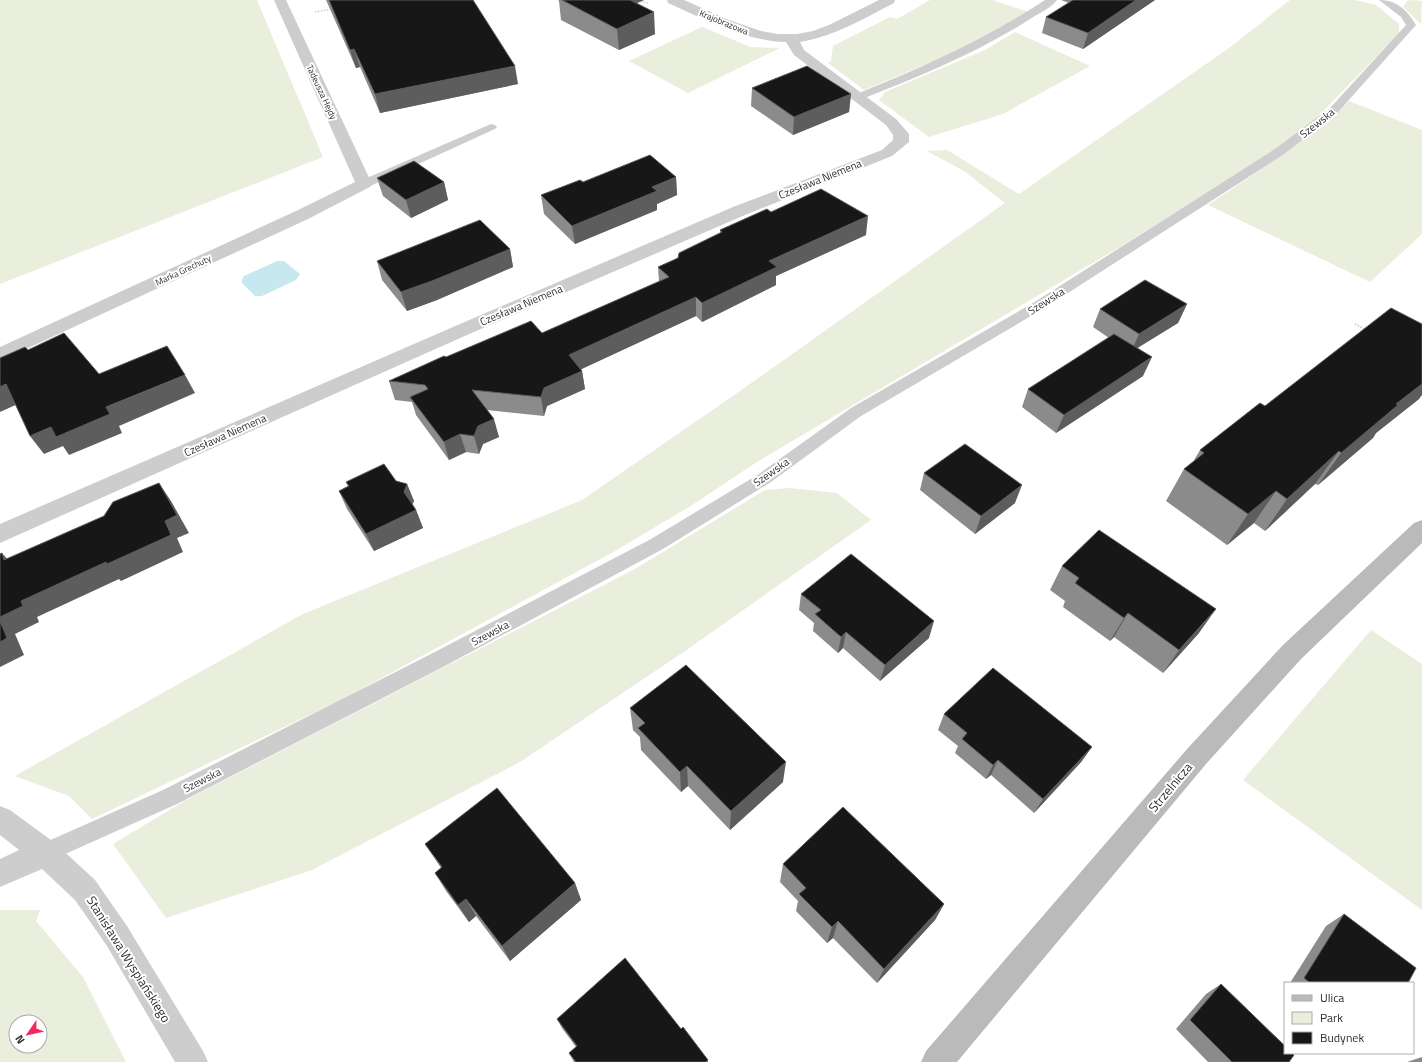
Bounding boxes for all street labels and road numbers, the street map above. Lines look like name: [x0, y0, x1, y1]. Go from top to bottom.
street label: Krajobrazowa: [698, 6, 751, 38]
street label: Tadeusza Hejdy: [304, 63, 341, 122]
street label: Szewska: [1296, 104, 1338, 142]
street label: Czesława Niemena: [776, 155, 864, 203]
street label: Marka Grechuty: [153, 251, 214, 289]
street label: Czesława Niemena: [477, 280, 565, 330]
street label: Szewska: [1025, 283, 1068, 319]
street label: Czesława Niemena: [181, 410, 269, 460]
street label: Szewska: [750, 454, 793, 490]
street label: Szewska: [468, 616, 512, 650]
street label: Strzelnicza: [1143, 757, 1197, 816]
street label: Szewska: [180, 763, 224, 796]
street label: Stanisława Wyspiańskiego: [82, 892, 176, 1026]

